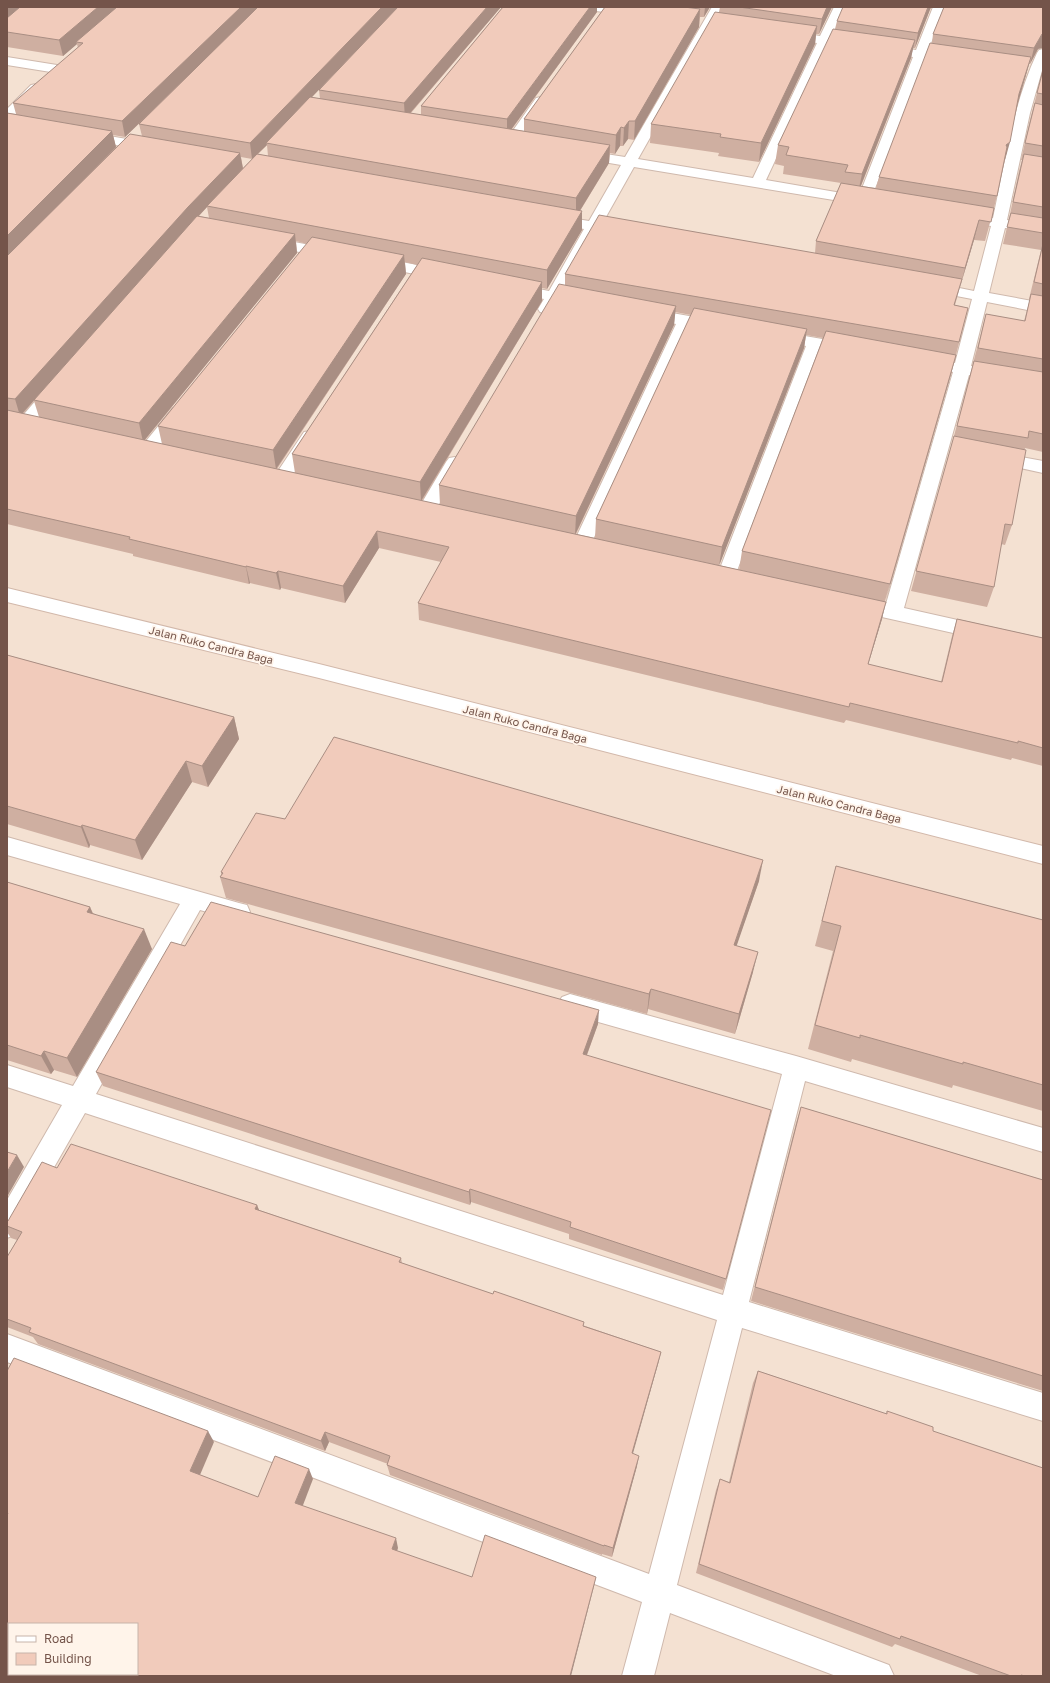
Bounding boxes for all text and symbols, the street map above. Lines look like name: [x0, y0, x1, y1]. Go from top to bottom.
street label: Jalan Ruko Candra Baga: [148, 623, 275, 666]
street label: Jalan Ruko Candra Baga: [462, 702, 589, 745]
street label: Jalan Ruko Candra Baga: [776, 782, 903, 825]
legend: [8, 1623, 138, 1675]
text: Road: [44, 1631, 73, 1646]
text: Building: [44, 1651, 92, 1666]

